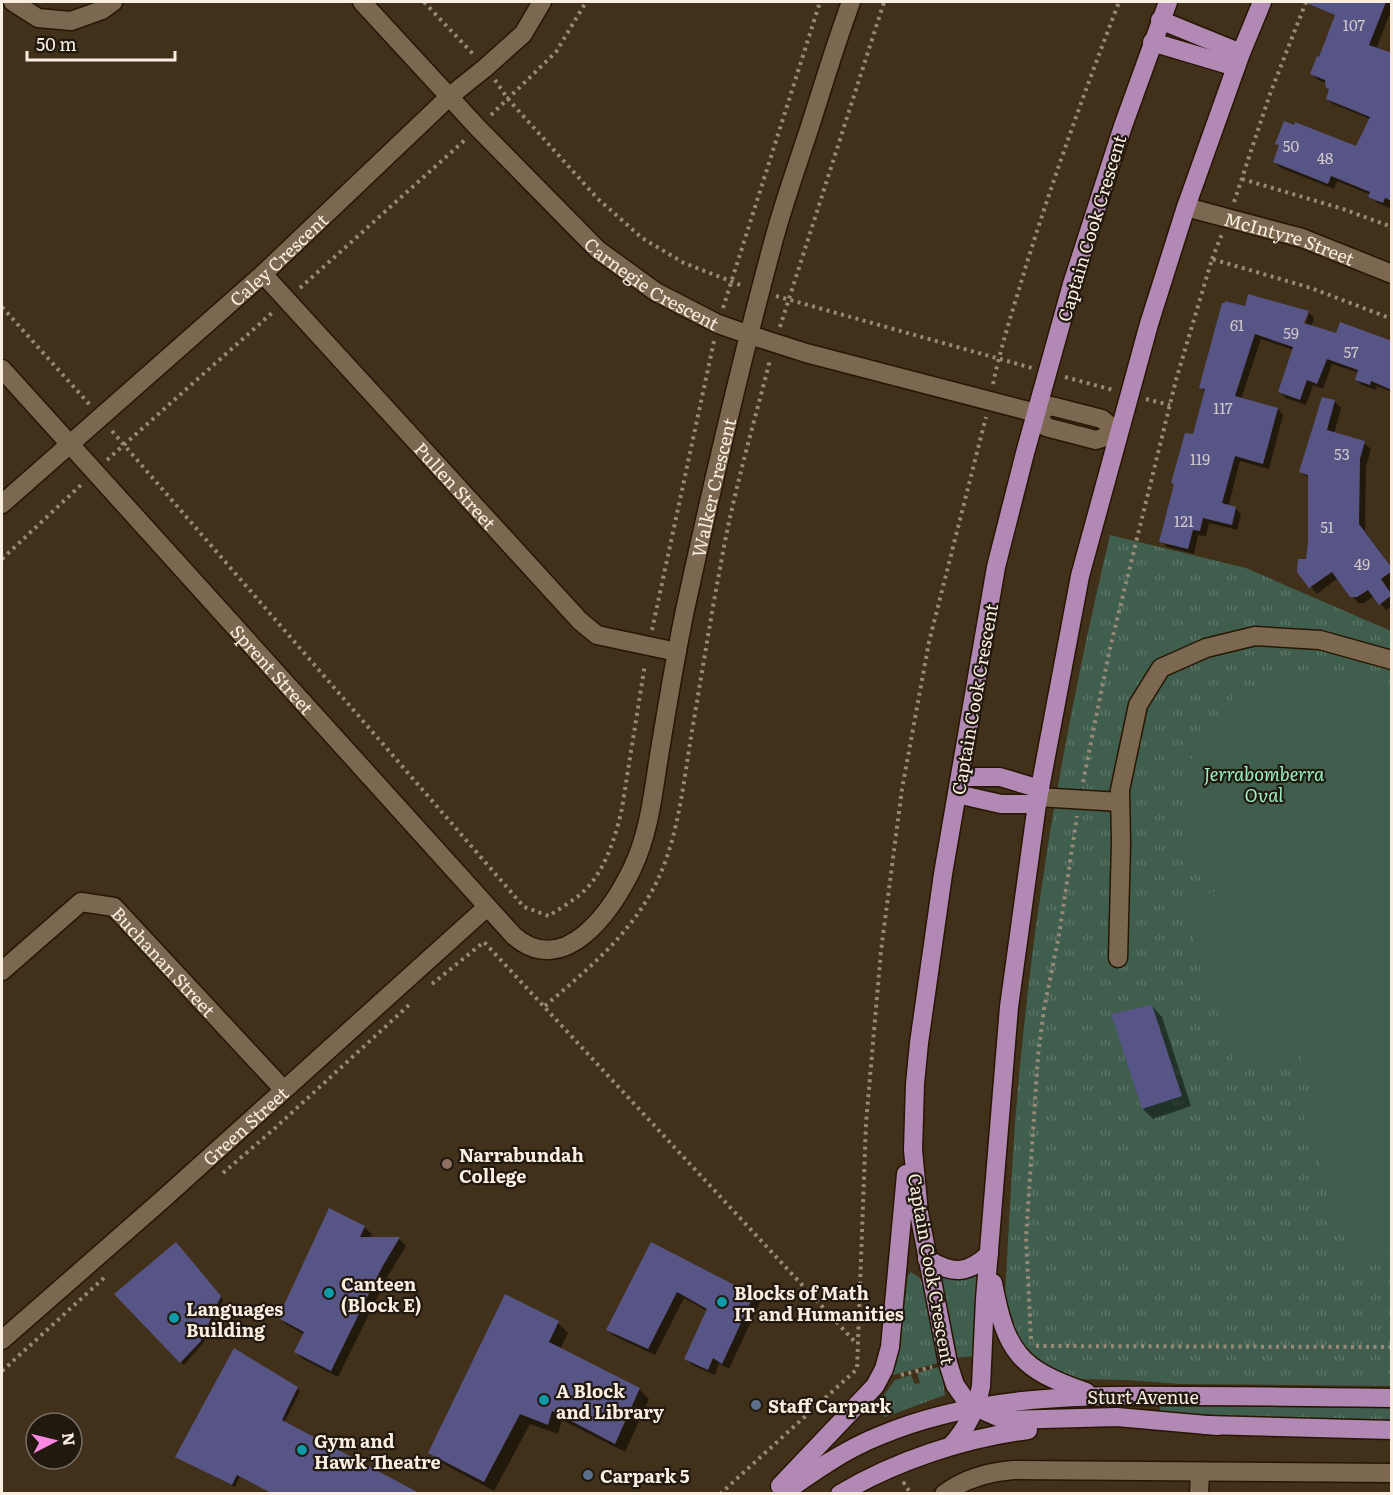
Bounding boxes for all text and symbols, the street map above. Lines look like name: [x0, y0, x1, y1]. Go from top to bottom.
house number: 107: [1343, 13, 1366, 36]
scale bar: [27, 24, 176, 62]
text: 50 m: [36, 30, 77, 57]
street label: Captain Cook Crescent: [1050, 131, 1132, 325]
house number: 50: [1283, 134, 1299, 157]
house number: 48: [1317, 146, 1333, 169]
street label: McIntyre Street: [1221, 204, 1360, 272]
street label: Caley Crescent: [223, 206, 334, 312]
street label: Carnegie Crescent: [578, 230, 725, 336]
house number: 61: [1230, 313, 1244, 336]
house number: 59: [1283, 321, 1299, 344]
house number: 57: [1343, 340, 1359, 363]
house number: 117: [1213, 396, 1233, 419]
street label: Walker Crescent: [684, 414, 742, 560]
street label: Pullen Street: [409, 435, 504, 536]
house number: 53: [1334, 442, 1350, 465]
house number: 119: [1190, 447, 1210, 470]
house number: 121: [1174, 509, 1194, 532]
house number: 51: [1320, 515, 1334, 538]
house number: 49: [1354, 552, 1370, 575]
street label: Captain Cook Crescent: [944, 600, 1004, 797]
street label: Sprent Street: [225, 618, 321, 720]
park label: Jerrabomberra Oval: [1204, 760, 1325, 808]
street label: Buchanan Street: [106, 900, 223, 1023]
street label: Green Street: [196, 1079, 294, 1171]
place label: Narrabundah College: [459, 1141, 584, 1189]
marker: Narrabundah College: [440, 1157, 454, 1171]
street label: Captain Cook Crescent: [902, 1171, 962, 1368]
place label: Canteen (Block E): [341, 1270, 421, 1318]
place label: Blocks of Math IT and Humanities: [734, 1279, 904, 1327]
marker: Canteen (Block E): [322, 1286, 336, 1300]
place label: Languages Building: [186, 1295, 283, 1343]
marker: Blocks of Math IT and Humanities: [715, 1295, 729, 1309]
marker: Languages Building: [167, 1311, 181, 1325]
place label: A Block and Library: [556, 1377, 664, 1425]
street label: Sturt Avenue: [1087, 1383, 1199, 1410]
place label: Staff Carpark: [768, 1392, 892, 1419]
marker: A Block and Library: [537, 1393, 551, 1407]
marker: Staff Carpark: [749, 1398, 763, 1412]
north arrow: [24, 1411, 84, 1471]
place label: Gym and Hawk Theatre: [314, 1427, 441, 1475]
text: N: [57, 1431, 83, 1447]
marker: Gym and Hawk Theatre: [295, 1443, 309, 1457]
place label: Carpark 5: [600, 1462, 690, 1489]
marker: Carpark 5: [581, 1468, 595, 1482]

